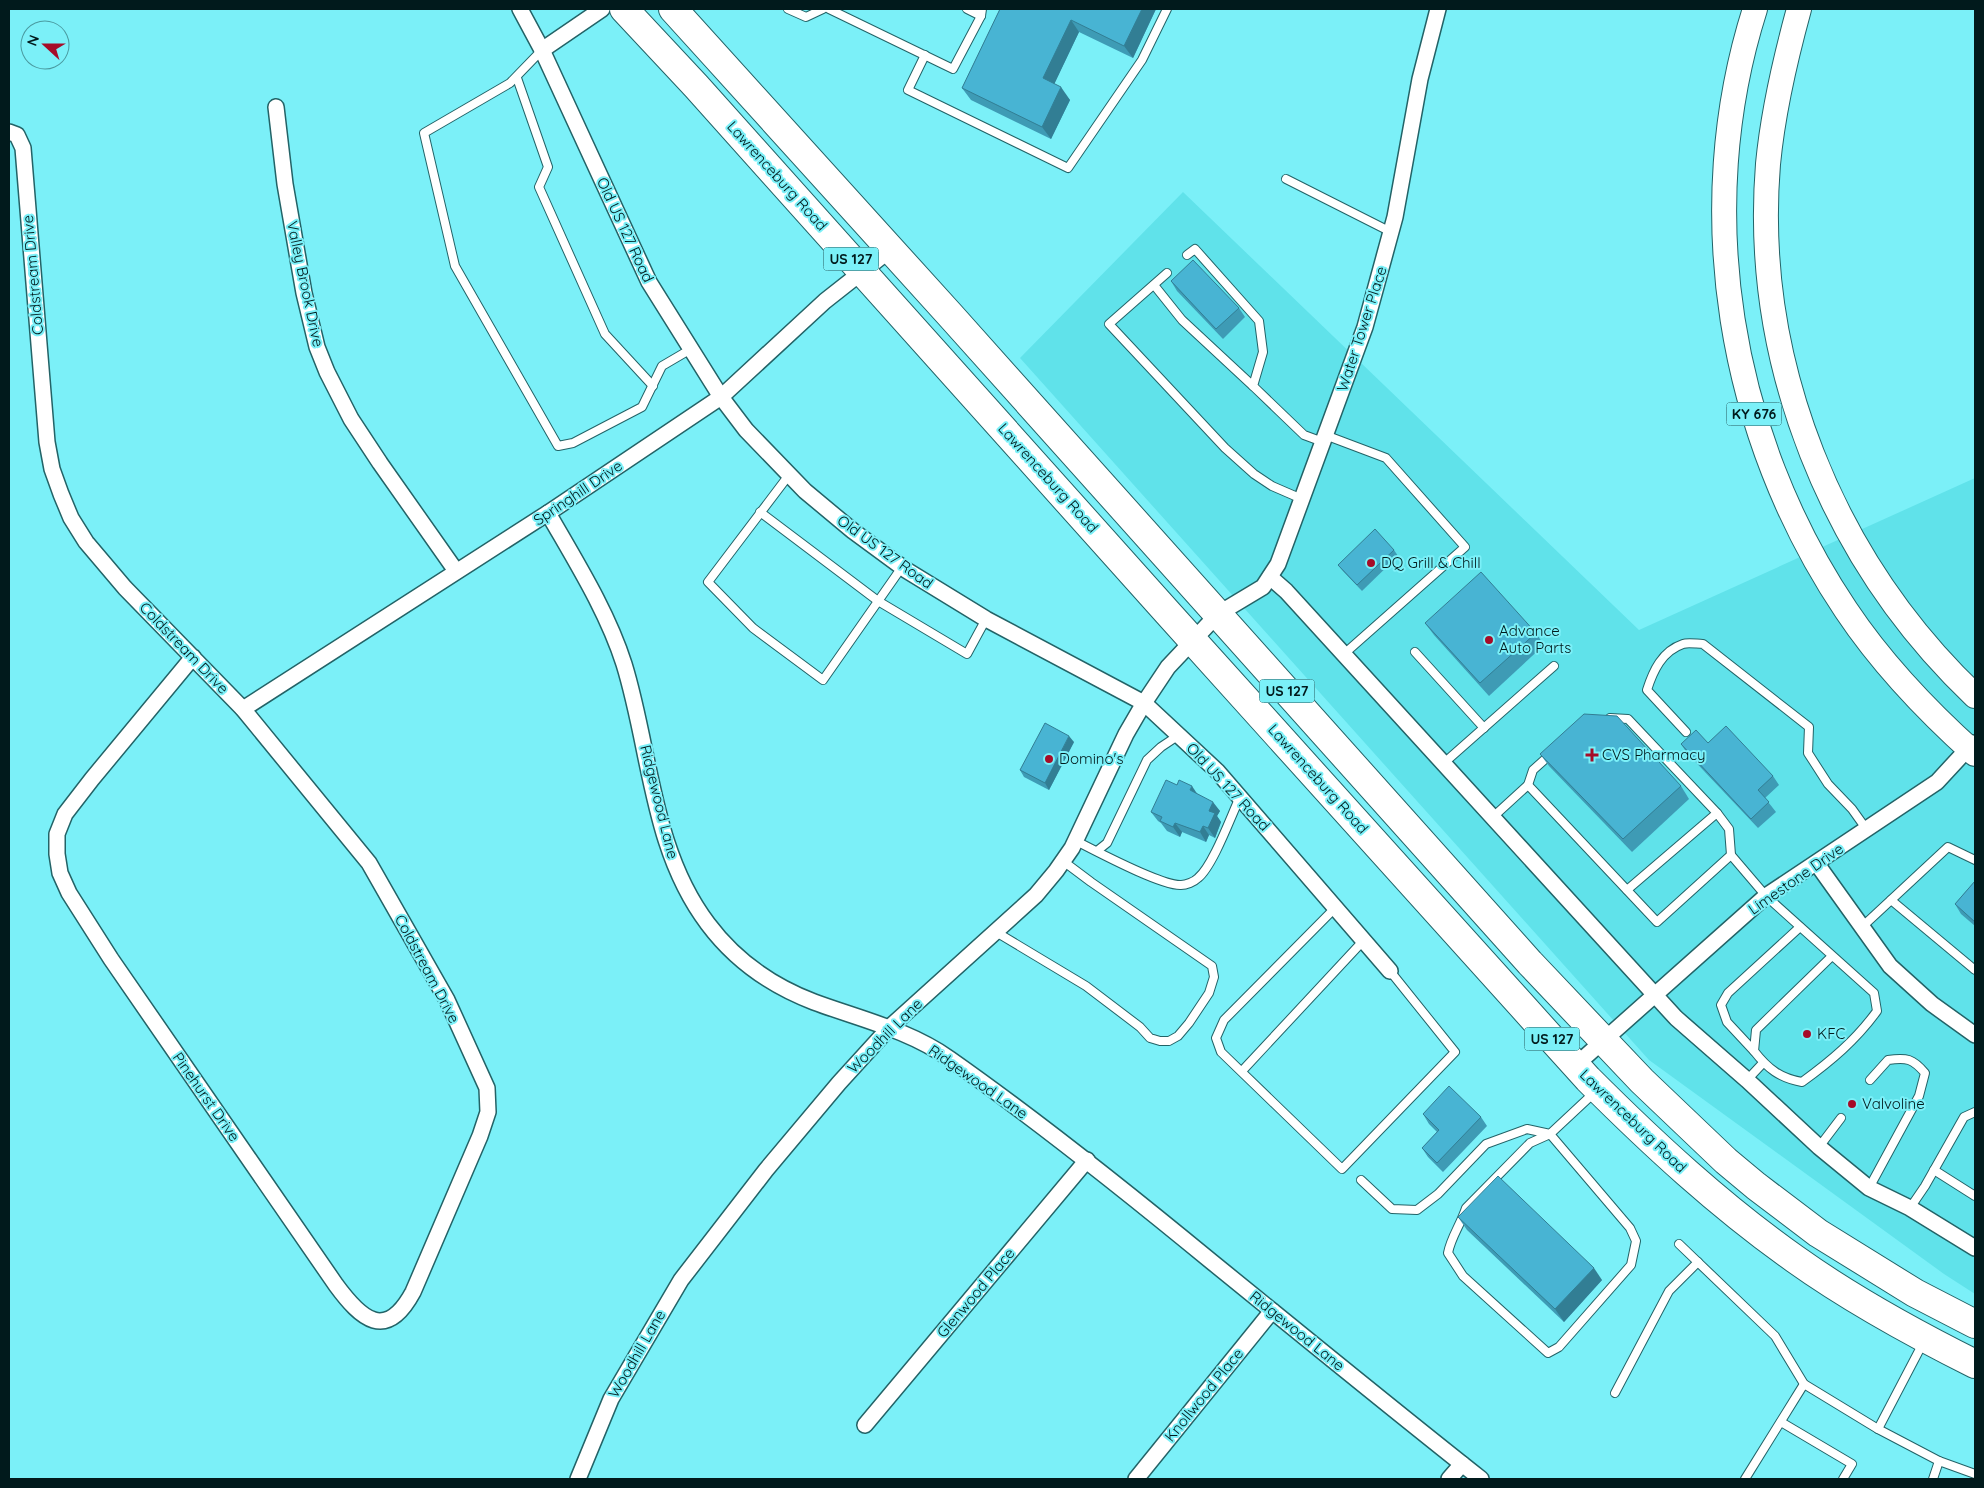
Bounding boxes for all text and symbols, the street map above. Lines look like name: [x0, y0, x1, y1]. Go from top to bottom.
north arrow: [20, 20, 70, 70]
text: N: [23, 32, 43, 48]
street label: Lawrenceburg Road: [723, 117, 832, 234]
street label: Old US 127 Road: [593, 174, 658, 285]
street label: Coldstream Drive: [18, 214, 47, 336]
street label: Valley Brook Drive: [283, 219, 328, 349]
road number: US 127: [824, 248, 878, 270]
street label: Water Tower Place: [1332, 264, 1391, 394]
road number: KY 676: [1726, 402, 1782, 426]
street label: Lawrenceburg Road: [994, 419, 1103, 536]
street label: Springhill Drive: [530, 456, 626, 529]
street label: Old US 127 Road: [834, 511, 937, 593]
place label: DQ Grill & Chill: [1381, 553, 1481, 572]
marker: DQ Grill & Chill: [1365, 557, 1377, 569]
street label: Coldstream Drive: [136, 598, 233, 698]
place label: Advance Auto Parts: [1499, 621, 1571, 657]
marker: Advance Auto Parts: [1483, 634, 1495, 646]
road number: US 127: [1260, 679, 1314, 702]
street label: Lawrenceburg Road: [1264, 720, 1373, 837]
street label: Old US 127 Road: [1183, 739, 1274, 835]
street label: Ridgewood Lane: [636, 743, 683, 861]
place label: CVS Pharmacy: [1602, 745, 1706, 764]
place label: Domino's: [1059, 749, 1124, 768]
marker: CVS Pharmacy: [1586, 749, 1598, 761]
marker: Domino's: [1043, 753, 1055, 765]
street label: Limestone Drive: [1744, 839, 1847, 918]
street label: Coldstream Drive: [391, 911, 464, 1026]
street label: Woodhill Lane: [843, 994, 926, 1077]
place label: KFC: [1817, 1024, 1845, 1043]
road number: US 127: [1524, 1028, 1580, 1050]
marker: KFC: [1801, 1028, 1813, 1040]
street label: Ridgewood Lane: [925, 1040, 1032, 1123]
street label: Pinehurst Drive: [169, 1048, 244, 1145]
street label: Lawrenceburg Road: [1576, 1065, 1691, 1176]
place label: Valvoline: [1862, 1094, 1925, 1113]
marker: Valvoline: [1846, 1098, 1858, 1110]
street label: Glenwood Place: [933, 1244, 1019, 1341]
street label: Ridgewood Lane: [1246, 1287, 1349, 1375]
street label: Woodhill Lane: [604, 1306, 669, 1401]
street label: Knollwood Place: [1160, 1344, 1247, 1445]

